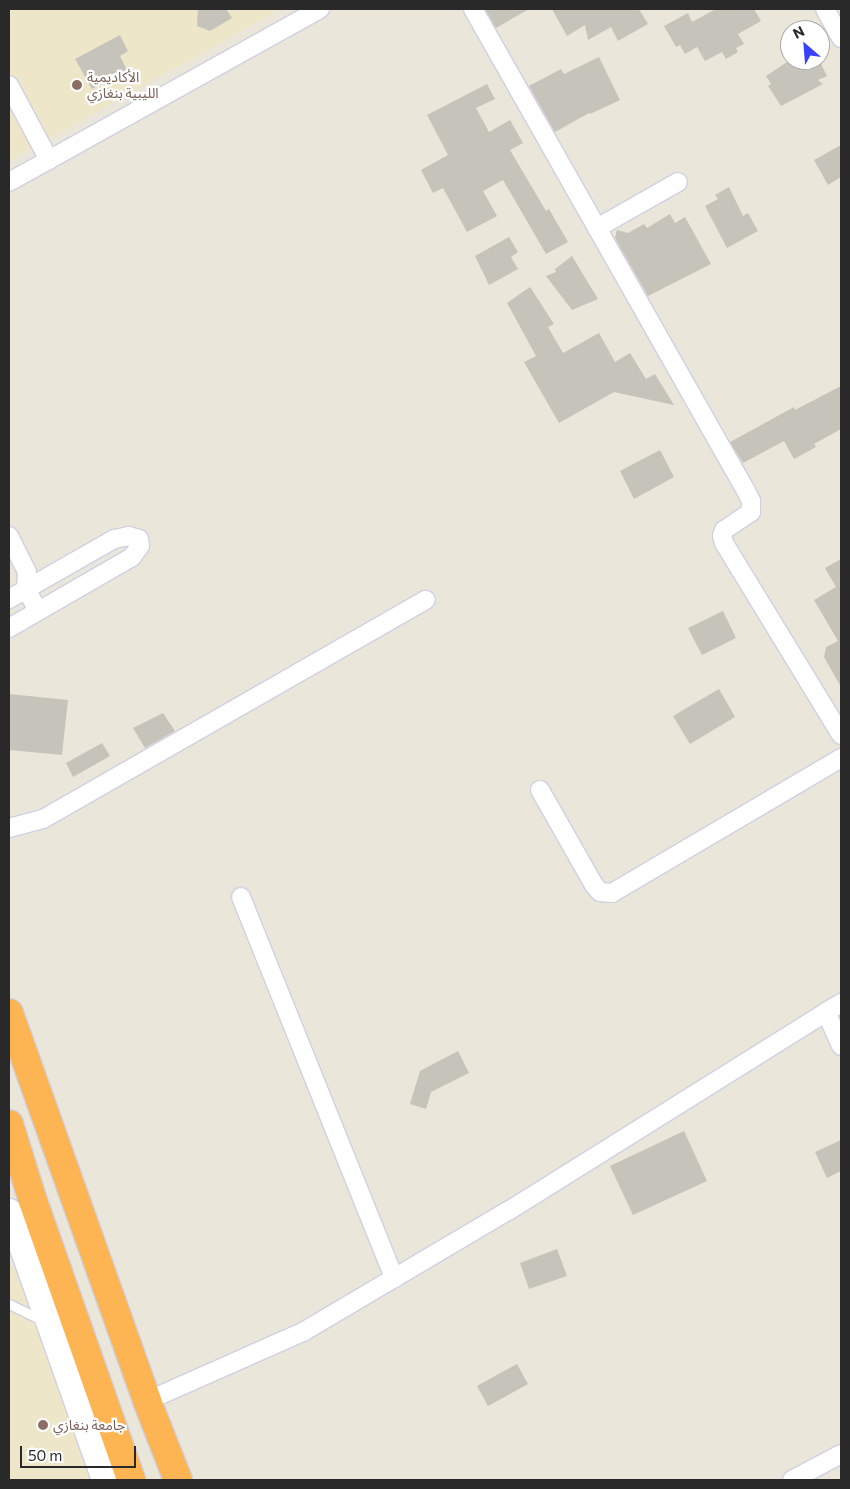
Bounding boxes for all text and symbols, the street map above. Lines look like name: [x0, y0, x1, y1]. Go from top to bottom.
north arrow: [780, 20, 830, 70]
text: N: [790, 22, 807, 42]
place label: الأكاديمية الليبية بنغازي: [87, 69, 159, 102]
marker: الأكاديمية الليبية بنغازي: [71, 79, 83, 91]
place label: جامعة بنغازي: [53, 1417, 125, 1433]
marker: جامعة بنغازي: [37, 1419, 49, 1431]
scale bar: [22, 1436, 139, 1468]
text: 50 m: [28, 1446, 62, 1464]

